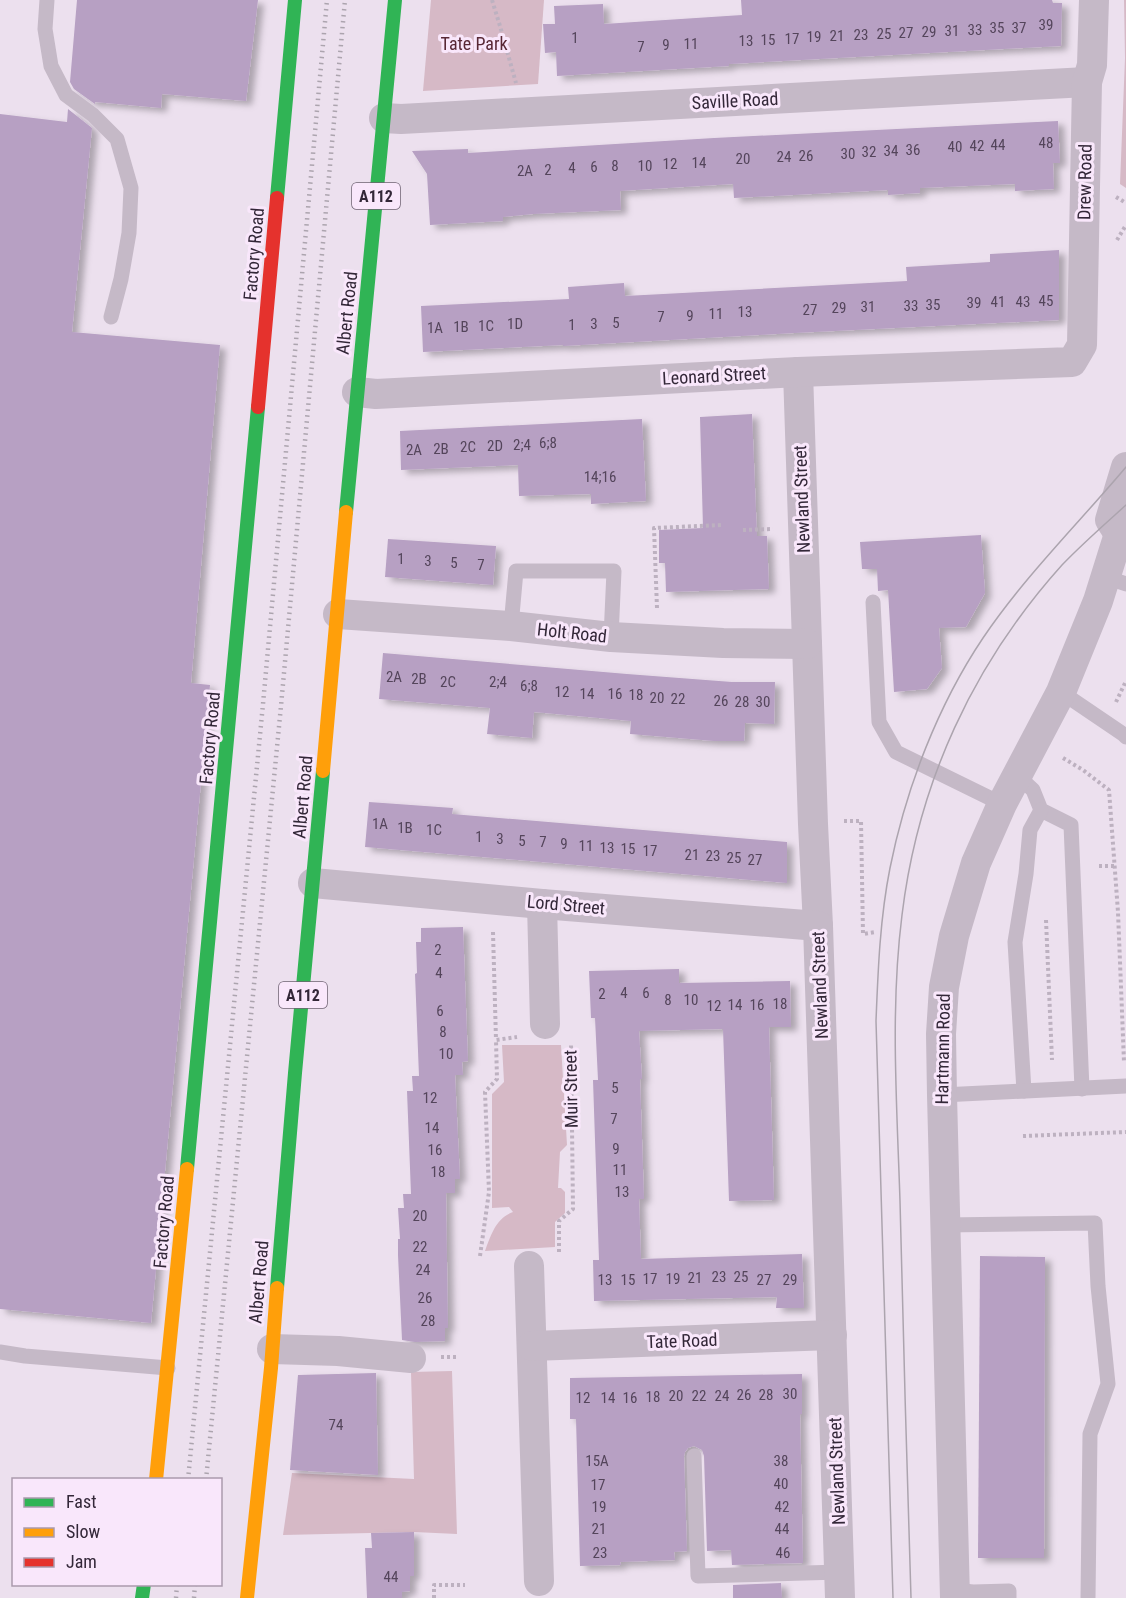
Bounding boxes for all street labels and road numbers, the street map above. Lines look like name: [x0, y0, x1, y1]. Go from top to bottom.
street label: Saville Road: [691, 88, 779, 113]
street label: Drew Road: [1073, 144, 1096, 220]
road number: A112: [352, 183, 400, 209]
street label: Factory Road: [239, 207, 268, 301]
street label: Albert Road: [332, 270, 361, 355]
street label: Leonard Street: [662, 362, 766, 389]
street label: Newland Street: [789, 445, 814, 553]
street label: Holt Road: [536, 618, 608, 647]
street label: Factory Road: [195, 691, 224, 785]
street label: Albert Road: [288, 755, 317, 839]
street label: Lord Street: [526, 891, 606, 918]
street label: Newland Street: [807, 931, 832, 1039]
road number: A112: [279, 982, 327, 1008]
street label: Hartmann Road: [931, 993, 954, 1105]
street label: Muir Street: [559, 1050, 582, 1128]
street label: Factory Road: [149, 1175, 178, 1269]
street label: Albert Road: [244, 1240, 273, 1324]
street label: Tate Road: [646, 1329, 718, 1352]
street label: Newland Street: [824, 1417, 849, 1525]

